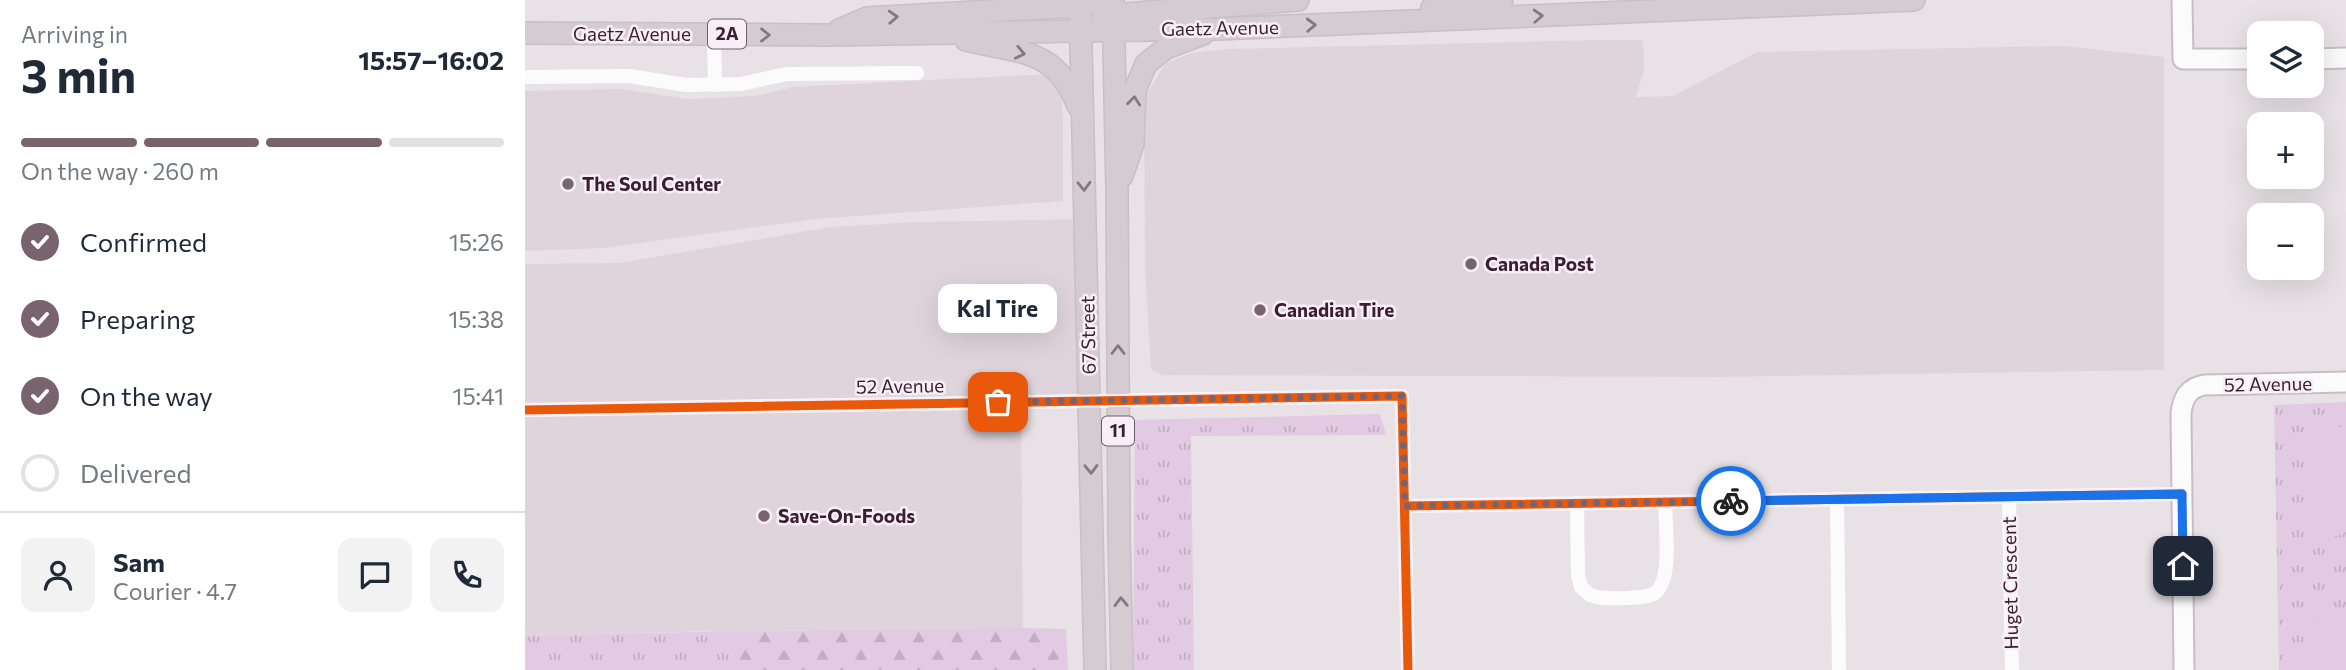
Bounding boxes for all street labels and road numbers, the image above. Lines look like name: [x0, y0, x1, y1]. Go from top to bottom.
street label: Gaetz Avenue: [1161, 15, 1279, 40]
road number: 2A: [708, 19, 746, 48]
street label: Gaetz Avenue: [573, 22, 691, 45]
street label: 67 Street: [1075, 295, 1100, 375]
street label: 52 Avenue: [2224, 371, 2312, 396]
street label: 52 Avenue: [856, 373, 944, 398]
road number: 11: [1102, 416, 1134, 446]
street label: Huget Crescent: [1997, 516, 2022, 650]

